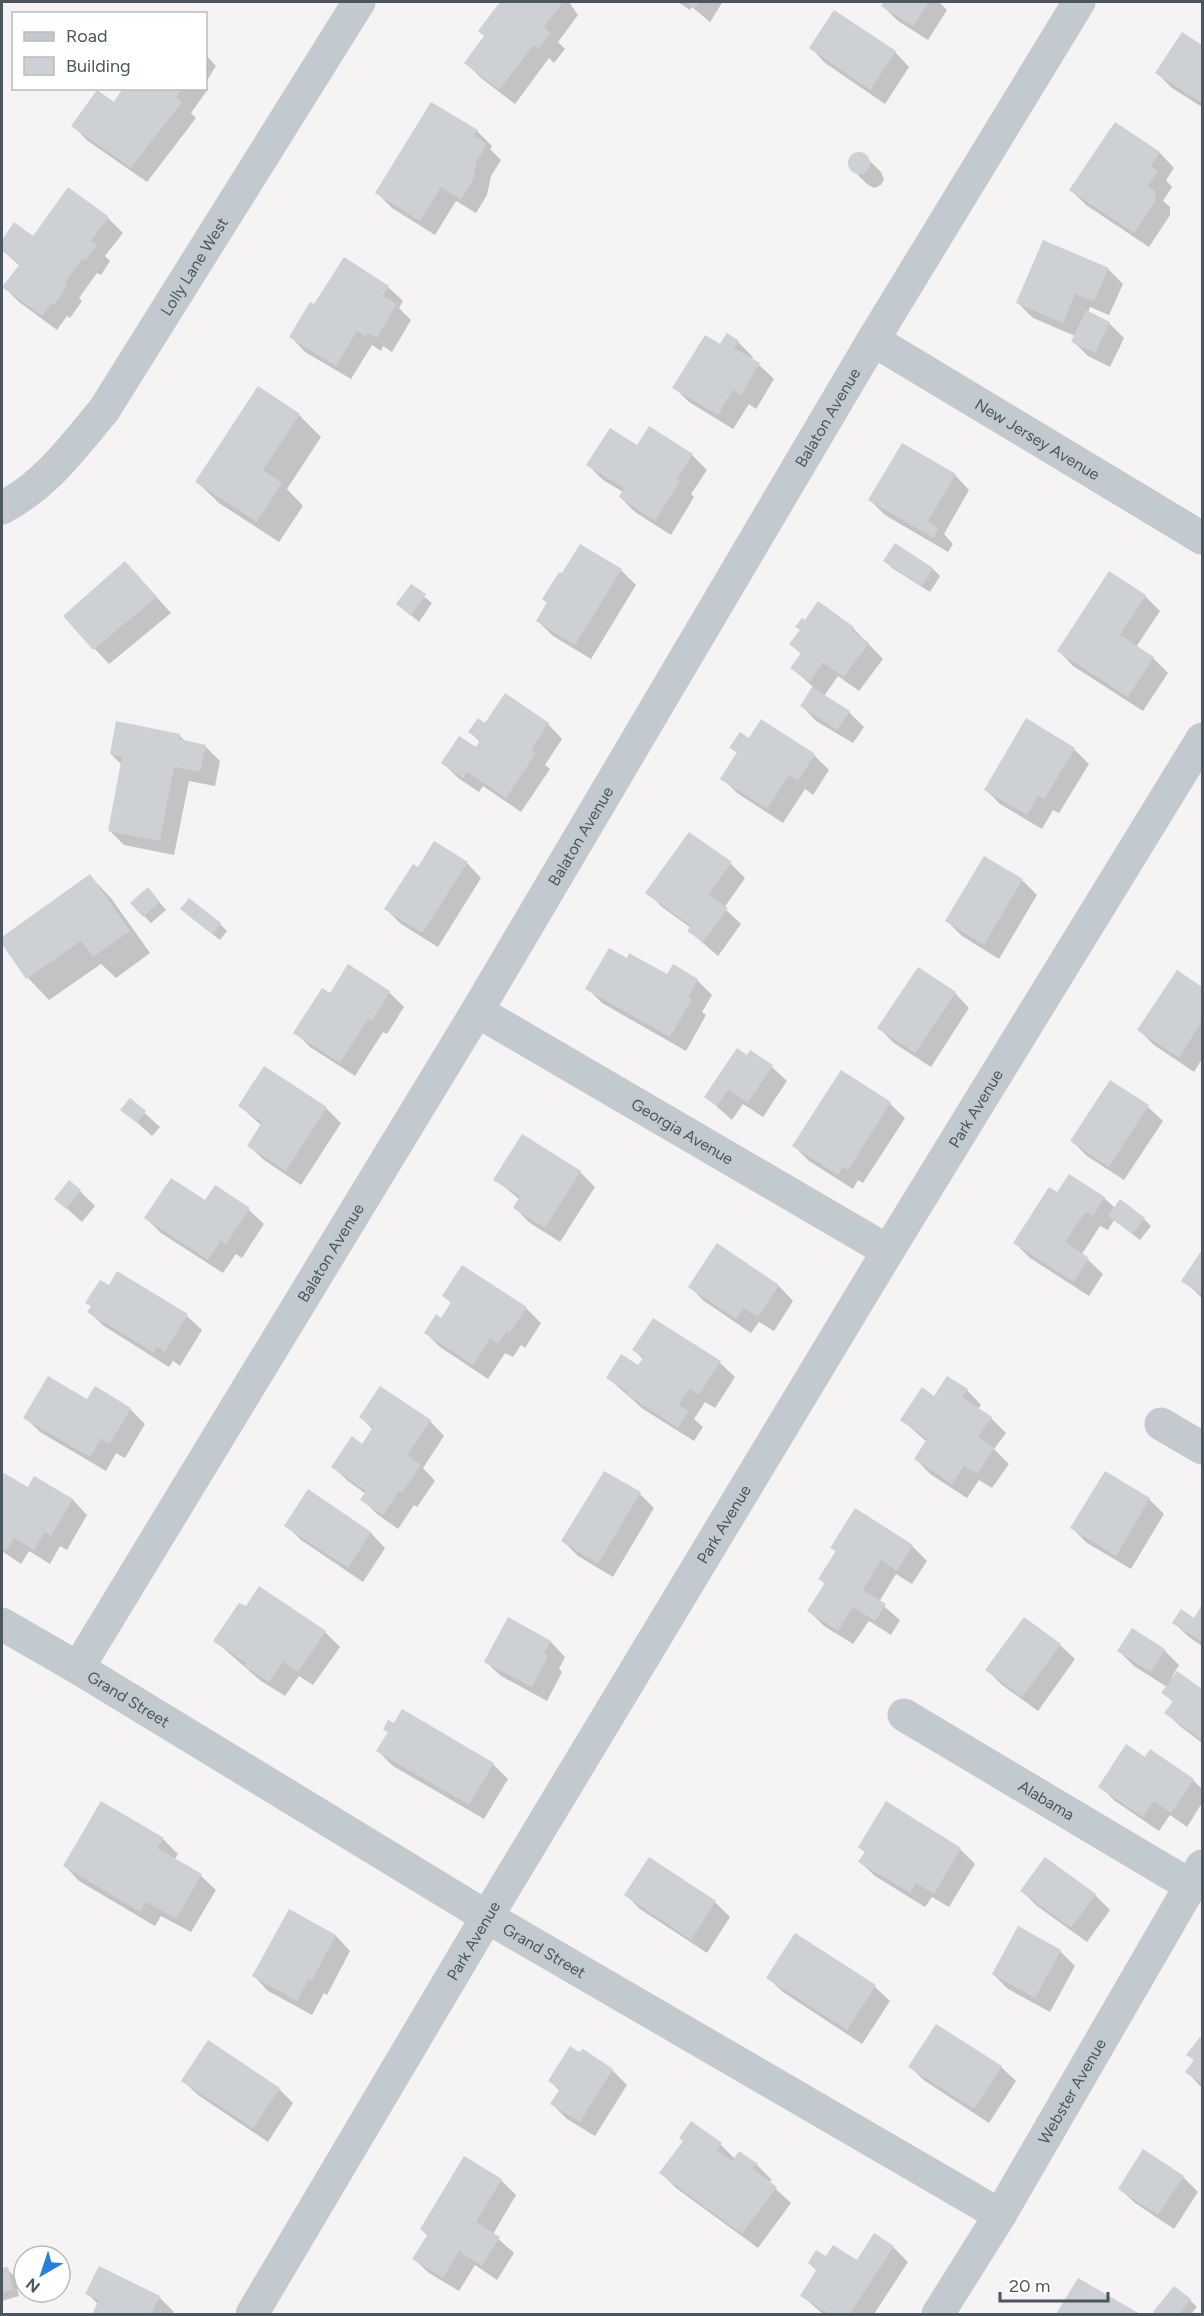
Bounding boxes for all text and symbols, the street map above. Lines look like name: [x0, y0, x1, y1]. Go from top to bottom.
legend: [12, 12, 207, 90]
text: Road: [66, 25, 107, 47]
text: Building: [66, 55, 131, 77]
street label: Lolly Lane West: [156, 214, 232, 319]
street label: Balaton Avenue: [791, 364, 865, 471]
street label: New Jersey Avenue: [971, 395, 1103, 484]
street label: Balaton Avenue: [544, 783, 618, 889]
street label: Park Avenue: [945, 1066, 1007, 1151]
street label: Georgia Avenue: [628, 1094, 737, 1169]
street label: Balaton Avenue: [294, 1200, 368, 1306]
street label: Park Avenue: [693, 1481, 755, 1567]
street label: Grand Street: [84, 1667, 173, 1731]
street label: Alabama: [1015, 1776, 1078, 1824]
street label: Park Avenue: [443, 1898, 504, 1984]
street label: Grand Street: [499, 1919, 589, 1982]
street label: Webster Avenue: [1034, 2035, 1110, 2147]
north arrow: [12, 2244, 72, 2304]
scale bar: [1000, 2265, 1108, 2303]
text: N: [22, 2274, 44, 2297]
text: 20 m: [1009, 2275, 1050, 2297]

